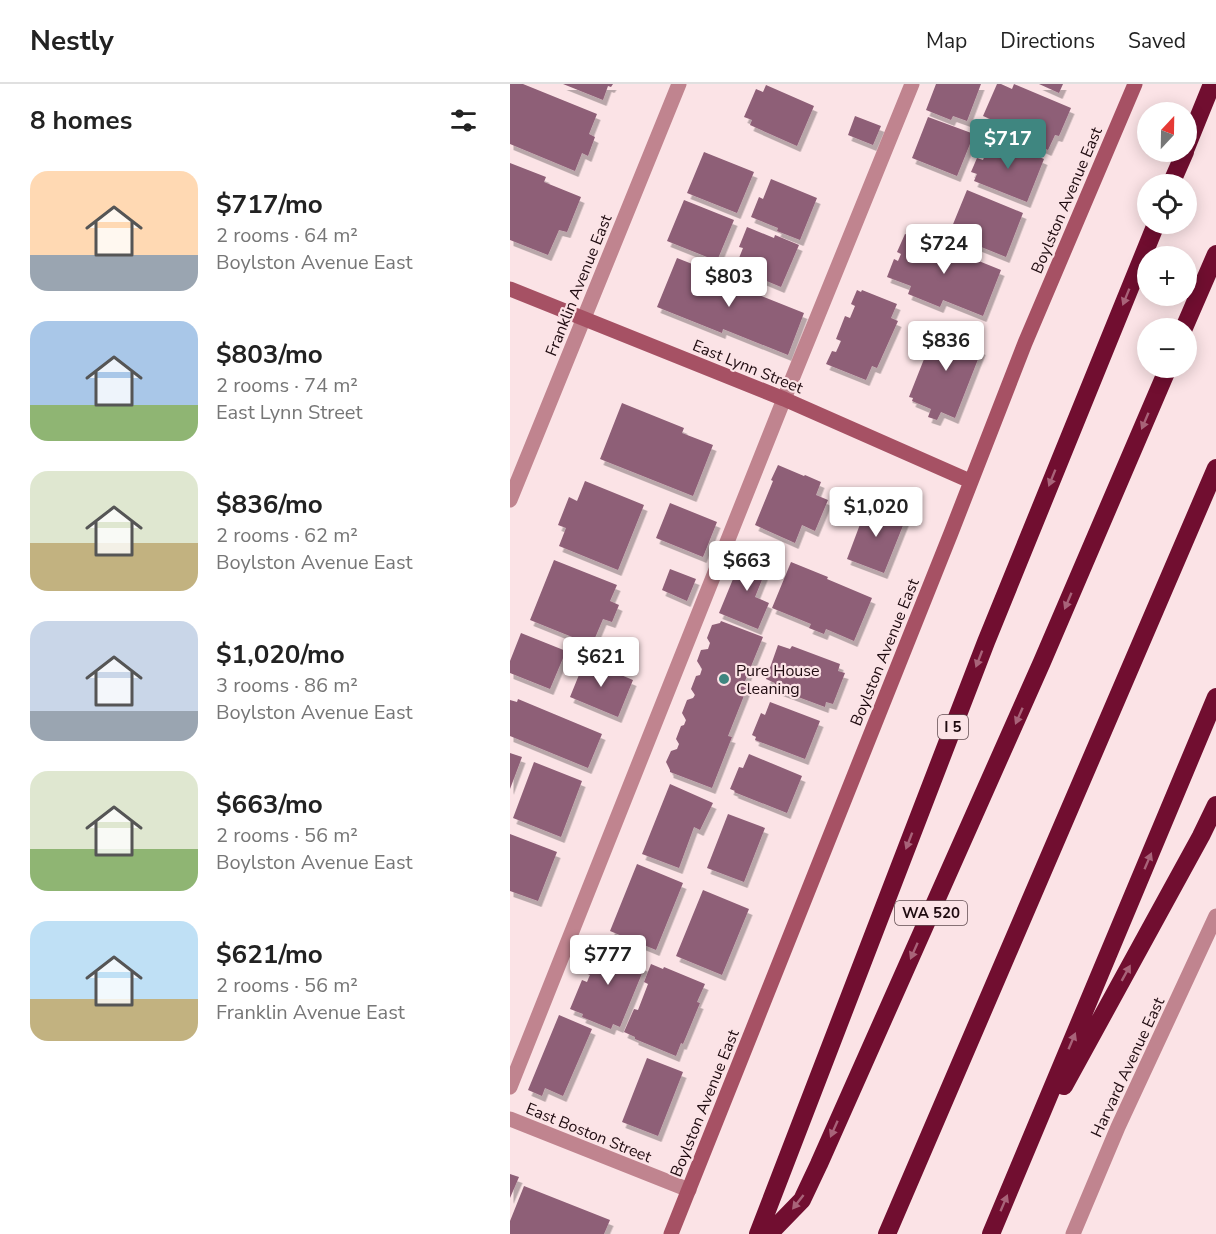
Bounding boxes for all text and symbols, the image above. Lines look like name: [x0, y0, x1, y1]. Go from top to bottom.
text: Nestly: [30, 22, 114, 60]
text: Map: [926, 27, 967, 55]
text: Directions: [1000, 27, 1095, 55]
text: Saved: [1128, 27, 1186, 55]
north arrow: [1137, 102, 1197, 162]
map controls: [1137, 102, 1197, 378]
text: 8 homes: [30, 103, 132, 138]
icon: filters: [447, 104, 480, 137]
pin: $717: [972, 119, 1044, 170]
street label: Boylston Avenue East: [1026, 123, 1108, 277]
text: $717: [984, 125, 1032, 152]
button: locate: [1137, 174, 1197, 234]
text: $717/mo: [216, 187, 323, 222]
icon: home: [78, 195, 150, 267]
street label: Franklin Avenue East: [540, 211, 618, 359]
text: 2 rooms · 64 m²: [216, 222, 358, 249]
pin: $724: [908, 224, 980, 275]
text: $724: [920, 230, 968, 257]
button: +: [1137, 246, 1197, 306]
text: Boylston Avenue East: [216, 249, 412, 276]
pin: $803: [693, 257, 765, 308]
text: $803: [705, 263, 753, 290]
one-way arrow: [1121, 288, 1130, 306]
button: −: [1137, 318, 1197, 378]
pin: $836: [910, 321, 982, 372]
text: $836: [922, 327, 970, 354]
street label: East Lynn Street: [689, 335, 806, 399]
text: $803/mo: [216, 337, 323, 372]
icon: home: [78, 345, 150, 417]
text: 2 rooms · 74 m²: [216, 372, 358, 399]
text: East Lynn Street: [216, 399, 363, 426]
one-way arrow: [1140, 413, 1150, 431]
one-way arrow: [1047, 469, 1056, 487]
text: $836/mo: [216, 487, 323, 522]
pin: $1,020: [827, 487, 925, 538]
text: $1,020: [844, 493, 908, 520]
icon: home: [78, 495, 150, 567]
text: 2 rooms · 62 m²: [216, 522, 358, 549]
pin: $663: [711, 541, 783, 592]
text: $663: [723, 547, 771, 574]
text: Boylston Avenue East: [216, 549, 412, 576]
street label: Boylston Avenue East: [845, 575, 925, 729]
one-way arrow: [1064, 592, 1073, 609]
text: $1,020/mo: [216, 637, 345, 672]
pin: $621: [565, 637, 637, 688]
text: $621: [577, 643, 625, 670]
icon: home: [78, 645, 150, 717]
one-way arrow: [974, 650, 984, 668]
place label: Pure House Cleaning: [736, 660, 820, 700]
text: 3 rooms · 86 m²: [216, 672, 358, 699]
marker: Pure House Cleaning: [717, 672, 731, 686]
text: Boylston Avenue East: [216, 699, 412, 726]
one-way arrow: [1014, 707, 1023, 724]
road number: I 5: [938, 715, 968, 739]
text: $663/mo: [216, 787, 323, 822]
icon: home: [78, 795, 150, 867]
text: 2 rooms · 56 m²: [216, 822, 358, 849]
one-way arrow: [904, 832, 914, 850]
text: Boylston Avenue East: [216, 849, 412, 876]
one-way arrow: [1143, 851, 1153, 869]
road number: WA 520: [895, 901, 967, 925]
pin: $777: [572, 935, 644, 986]
text: $621/mo: [216, 937, 323, 972]
text: $777: [584, 941, 632, 968]
one-way arrow: [909, 943, 918, 960]
icon: home: [78, 945, 150, 1017]
one-way arrow: [1121, 965, 1131, 982]
text: 2 rooms · 56 m²: [216, 972, 358, 999]
street label: Harvard Avenue East: [1086, 994, 1170, 1141]
text: Franklin Avenue East: [216, 999, 405, 1026]
street label: Boylston Avenue East: [665, 1026, 745, 1180]
one-way arrow: [1068, 1032, 1077, 1049]
street label: East Boston Street: [523, 1098, 655, 1168]
one-way arrow: [830, 1121, 839, 1138]
one-way arrow: [792, 1194, 804, 1210]
one-way arrow: [1000, 1194, 1009, 1212]

